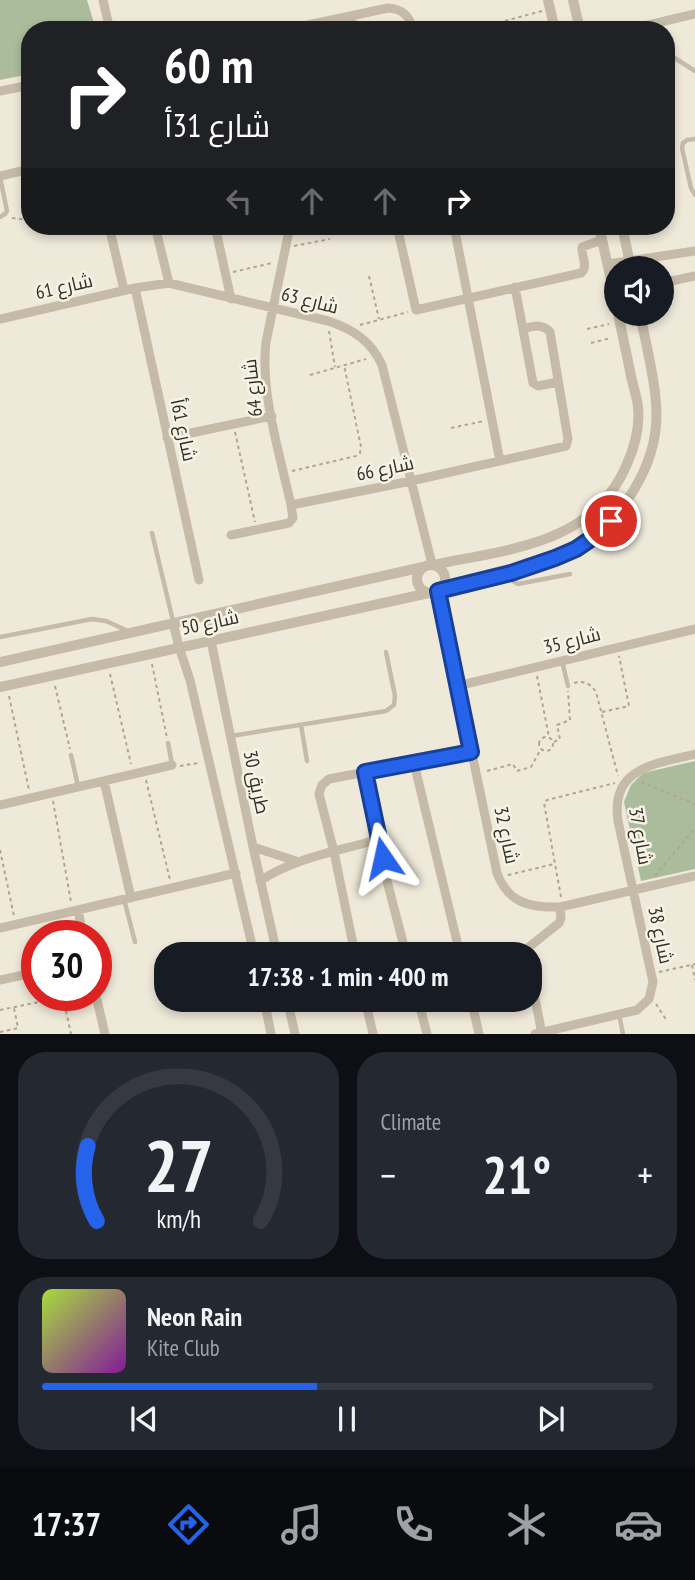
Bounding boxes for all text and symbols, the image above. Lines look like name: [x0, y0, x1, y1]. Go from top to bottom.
text: 60 m: [164, 33, 253, 97]
icon: right: [49, 49, 140, 140]
text: شارع 31أ: [164, 104, 270, 146]
icon: left: [220, 182, 258, 220]
icon: ahead: [293, 182, 331, 220]
icon: ahead: [366, 182, 404, 220]
icon: right: [439, 182, 477, 220]
map controls: [604, 256, 674, 326]
button: sound: [604, 256, 674, 326]
street label: شارع 61: [33, 268, 95, 306]
street label: شارع 63: [278, 281, 341, 321]
street label: شارع 64: [237, 358, 269, 418]
street label: شارع 61أ: [164, 397, 202, 464]
street label: شارع 66: [354, 450, 416, 488]
pin: [581, 491, 641, 551]
icon: arrive: [592, 502, 630, 540]
street label: شارع 50: [179, 604, 241, 642]
street label: شارع 35: [541, 621, 604, 661]
street label: طريق 30: [238, 748, 275, 816]
street label: شارع 32: [487, 804, 525, 866]
street label: شارع 37: [622, 805, 658, 867]
position arrow: [346, 821, 420, 895]
street label: شارع 38: [641, 904, 679, 966]
speed limit sign: 30: [21, 920, 112, 1011]
text: 17:38 · 1 min · 400 m: [248, 960, 448, 993]
text: Climate: [381, 1107, 441, 1136]
text: 27: [143, 1118, 213, 1212]
text: 21°: [482, 1141, 551, 1208]
text: −: [381, 1150, 396, 1199]
text: +: [637, 1150, 653, 1199]
text: km/h: [156, 1203, 200, 1235]
text: Neon Rain: [147, 1300, 242, 1333]
text: Kite Club: [147, 1333, 220, 1362]
icon: previous: [125, 1400, 163, 1438]
icon: pause: [328, 1400, 366, 1438]
icon: next: [532, 1400, 570, 1438]
icon: directions: [164, 1500, 213, 1549]
icon: music: [277, 1500, 326, 1549]
icon: phone: [389, 1500, 438, 1549]
icon: climate: [502, 1500, 551, 1549]
icon: car: [614, 1500, 663, 1549]
text: 17:37: [32, 1503, 101, 1545]

